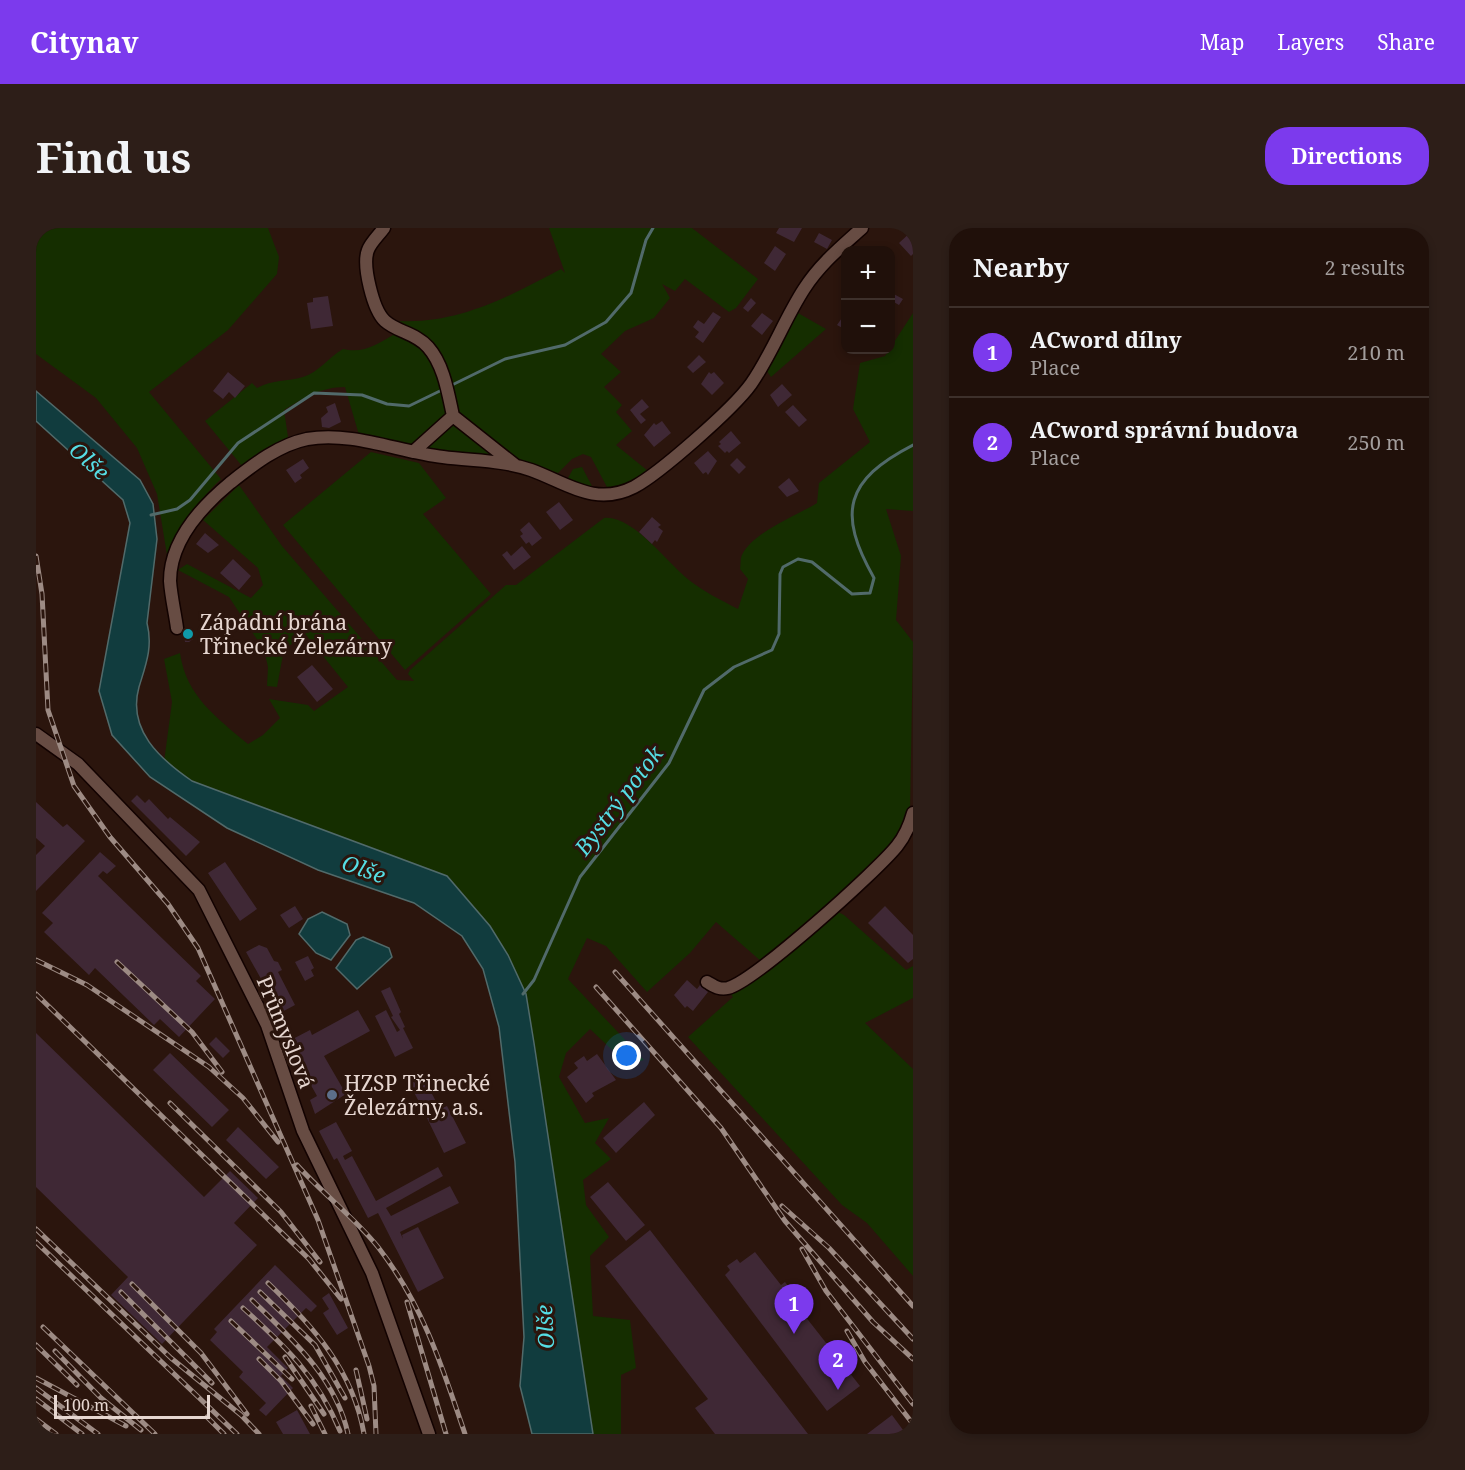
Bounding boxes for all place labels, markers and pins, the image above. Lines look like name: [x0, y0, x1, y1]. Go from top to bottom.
place label: Zápádní brána Třinecké Železárny: [200, 608, 392, 660]
marker: Zápádní brána Třinecké Železárny: [181, 627, 195, 641]
place label: HZSP Třinecké Železárny, a.s.: [344, 1069, 490, 1121]
marker: HZSP Třinecké Železárny, a.s.: [325, 1088, 339, 1102]
pin: 1: [774, 1284, 813, 1334]
pin: 2: [818, 1340, 858, 1390]

